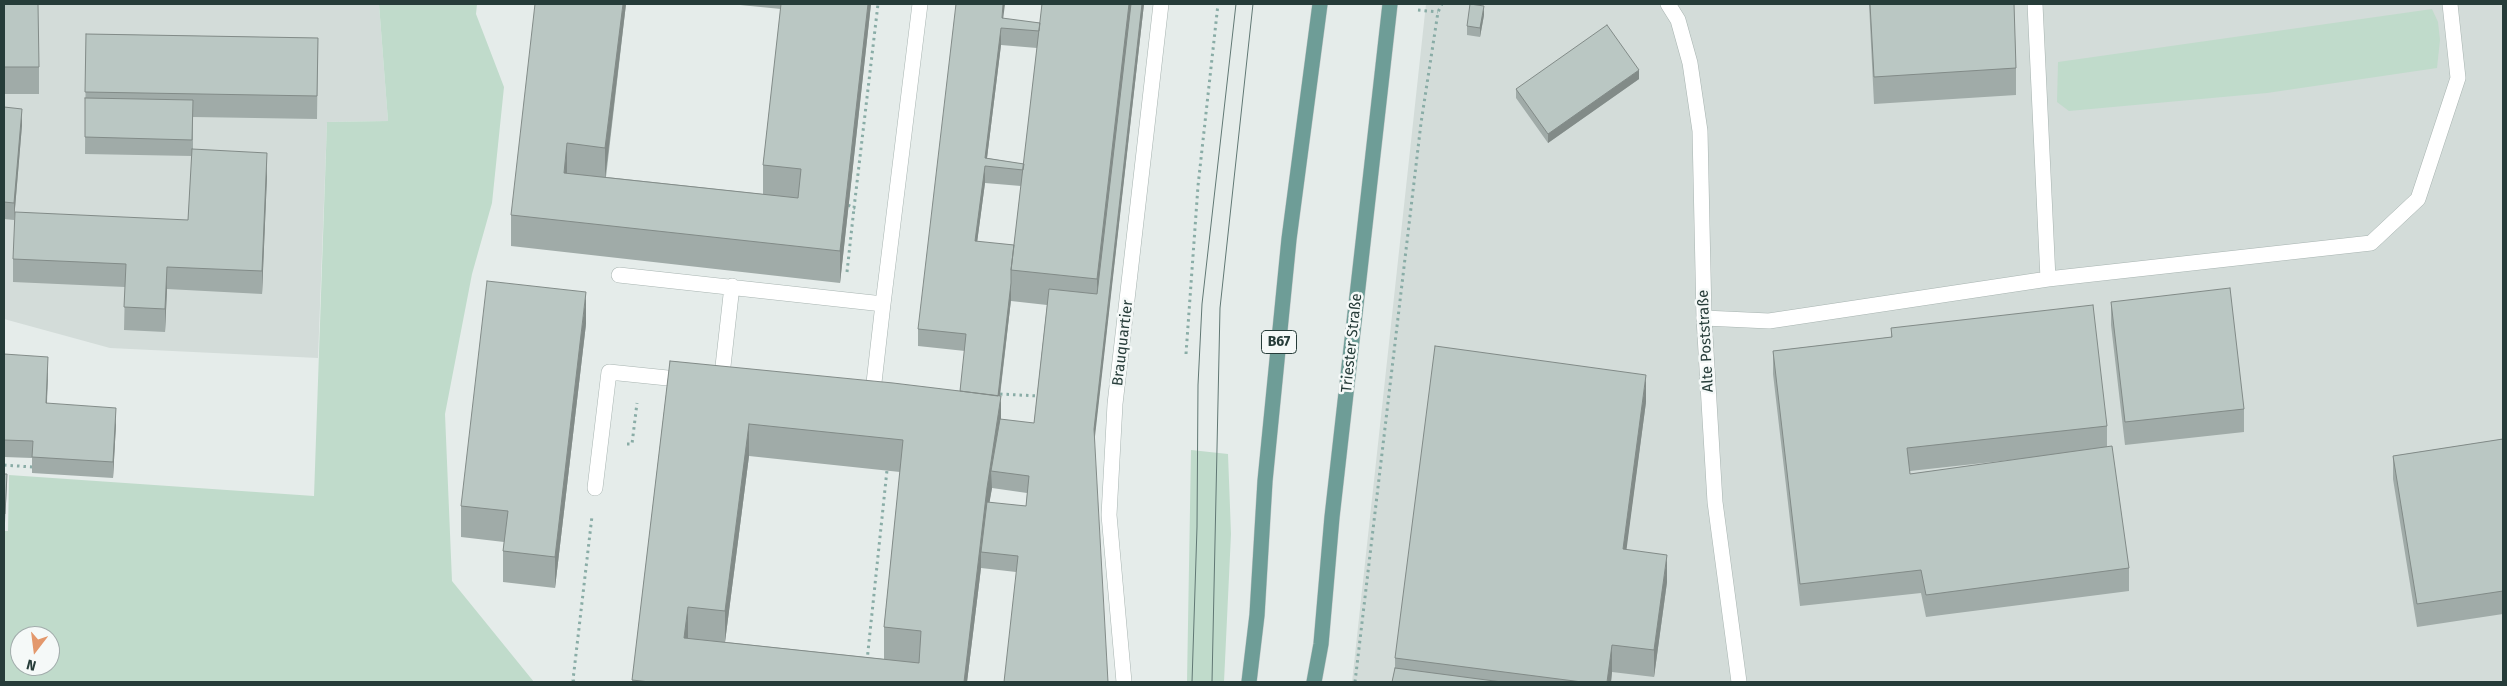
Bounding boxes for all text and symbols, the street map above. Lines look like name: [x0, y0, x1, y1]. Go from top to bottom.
street label: Alte Poststraße: [1694, 289, 1718, 393]
street label: Triester Straße: [1338, 292, 1366, 394]
street label: Brauquartier: [1109, 299, 1137, 387]
road number: B67: [1262, 331, 1296, 354]
north arrow: [10, 626, 60, 676]
text: N: [25, 656, 38, 674]

